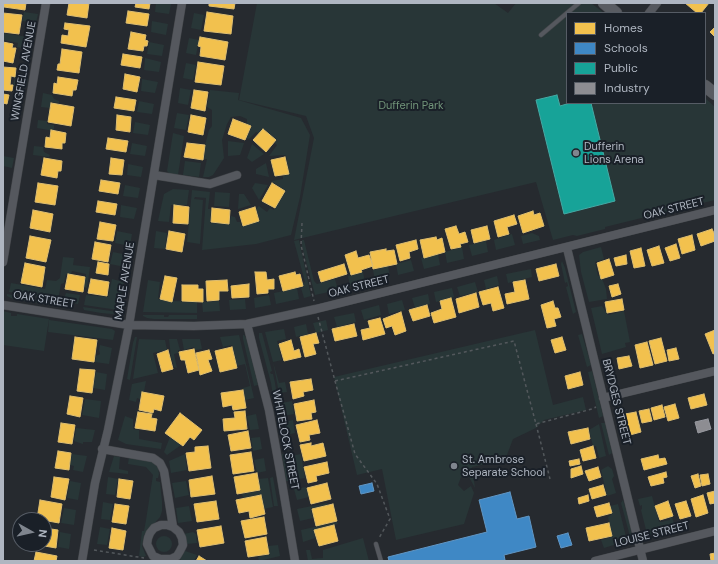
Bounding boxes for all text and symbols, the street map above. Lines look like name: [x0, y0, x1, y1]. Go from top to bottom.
legend: [566, 12, 706, 104]
street label: WINGFIELD AVENUE: [9, 20, 39, 122]
text: Homes: [604, 20, 643, 36]
text: Schools: [604, 40, 648, 56]
text: Public: [604, 60, 638, 76]
text: Industry: [604, 80, 650, 96]
park label: Dufferin Park: [378, 99, 444, 113]
place label: Dufferin Lions Arena: [584, 140, 643, 166]
marker: Dufferin Lions Arena: [571, 148, 581, 158]
street label: OAK STREET: [642, 195, 706, 223]
street label: MAPLE AVENUE: [112, 241, 138, 321]
street label: OAK STREET: [327, 273, 391, 301]
street label: OAK STREET: [12, 289, 76, 311]
street label: BRYDGES STREET: [599, 358, 633, 446]
street label: WHITELOCK STREET: [269, 389, 301, 491]
place label: St. Ambrose Separate School: [462, 453, 545, 479]
marker: St. Ambrose Separate School: [449, 461, 459, 471]
north arrow: [12, 512, 52, 552]
street label: LOUISE STREET: [613, 519, 691, 551]
text: N: [35, 529, 50, 538]

